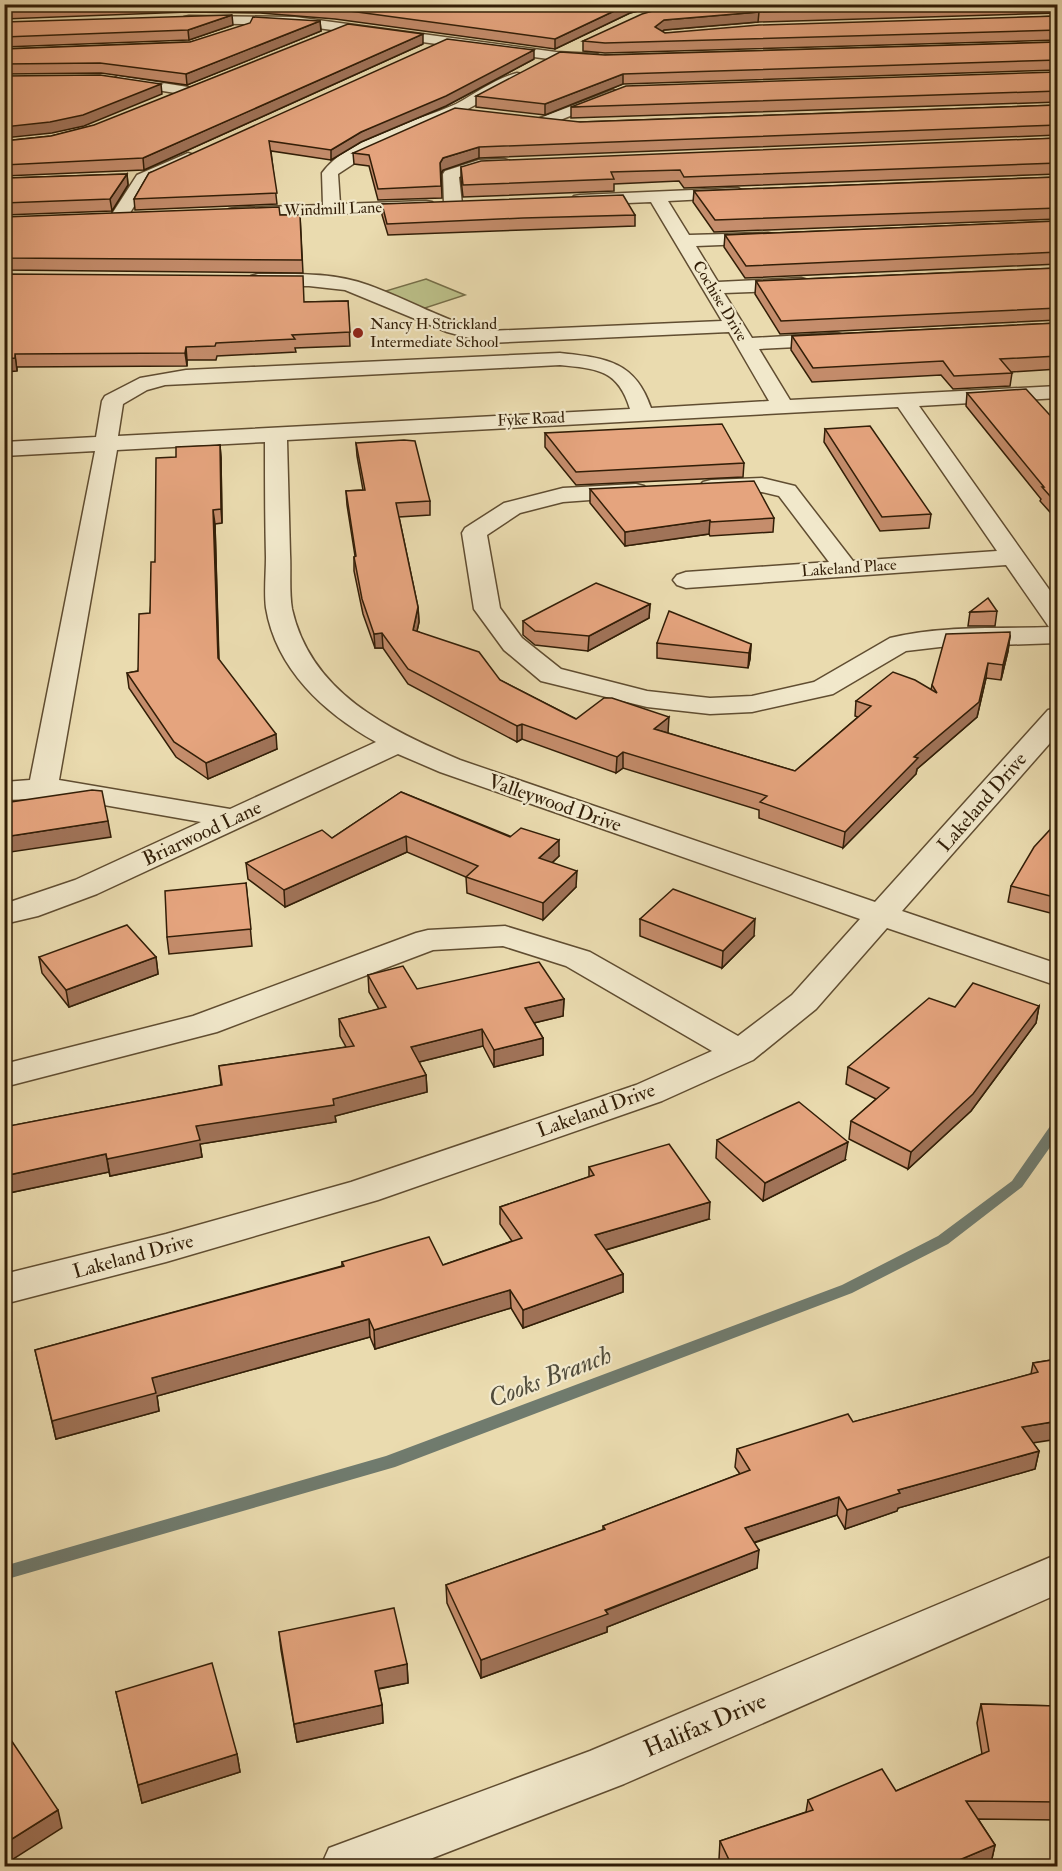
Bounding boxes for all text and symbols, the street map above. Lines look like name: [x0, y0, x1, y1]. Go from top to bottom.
street label: Windmill Lane: [283, 197, 383, 221]
street label: Cochise Drive: [688, 257, 752, 345]
place label: Nancy H Strickland Intermediate School: [370, 314, 499, 352]
marker: Nancy H Strickland Intermediate School: [351, 326, 365, 340]
street label: Fyke Road: [497, 407, 565, 431]
street label: Lakeland Place: [801, 555, 898, 581]
street label: Lakeland Drive: [932, 747, 1032, 857]
street label: Valleywood Drive: [485, 769, 625, 837]
street label: Briarwood Lane: [139, 795, 265, 871]
street label: Lakeland Drive: [534, 1077, 658, 1143]
street label: Lakeland Drive: [70, 1228, 196, 1284]
water label: Cooks Branch: [484, 1339, 616, 1415]
street label: Halifax Drive: [639, 1685, 771, 1765]

